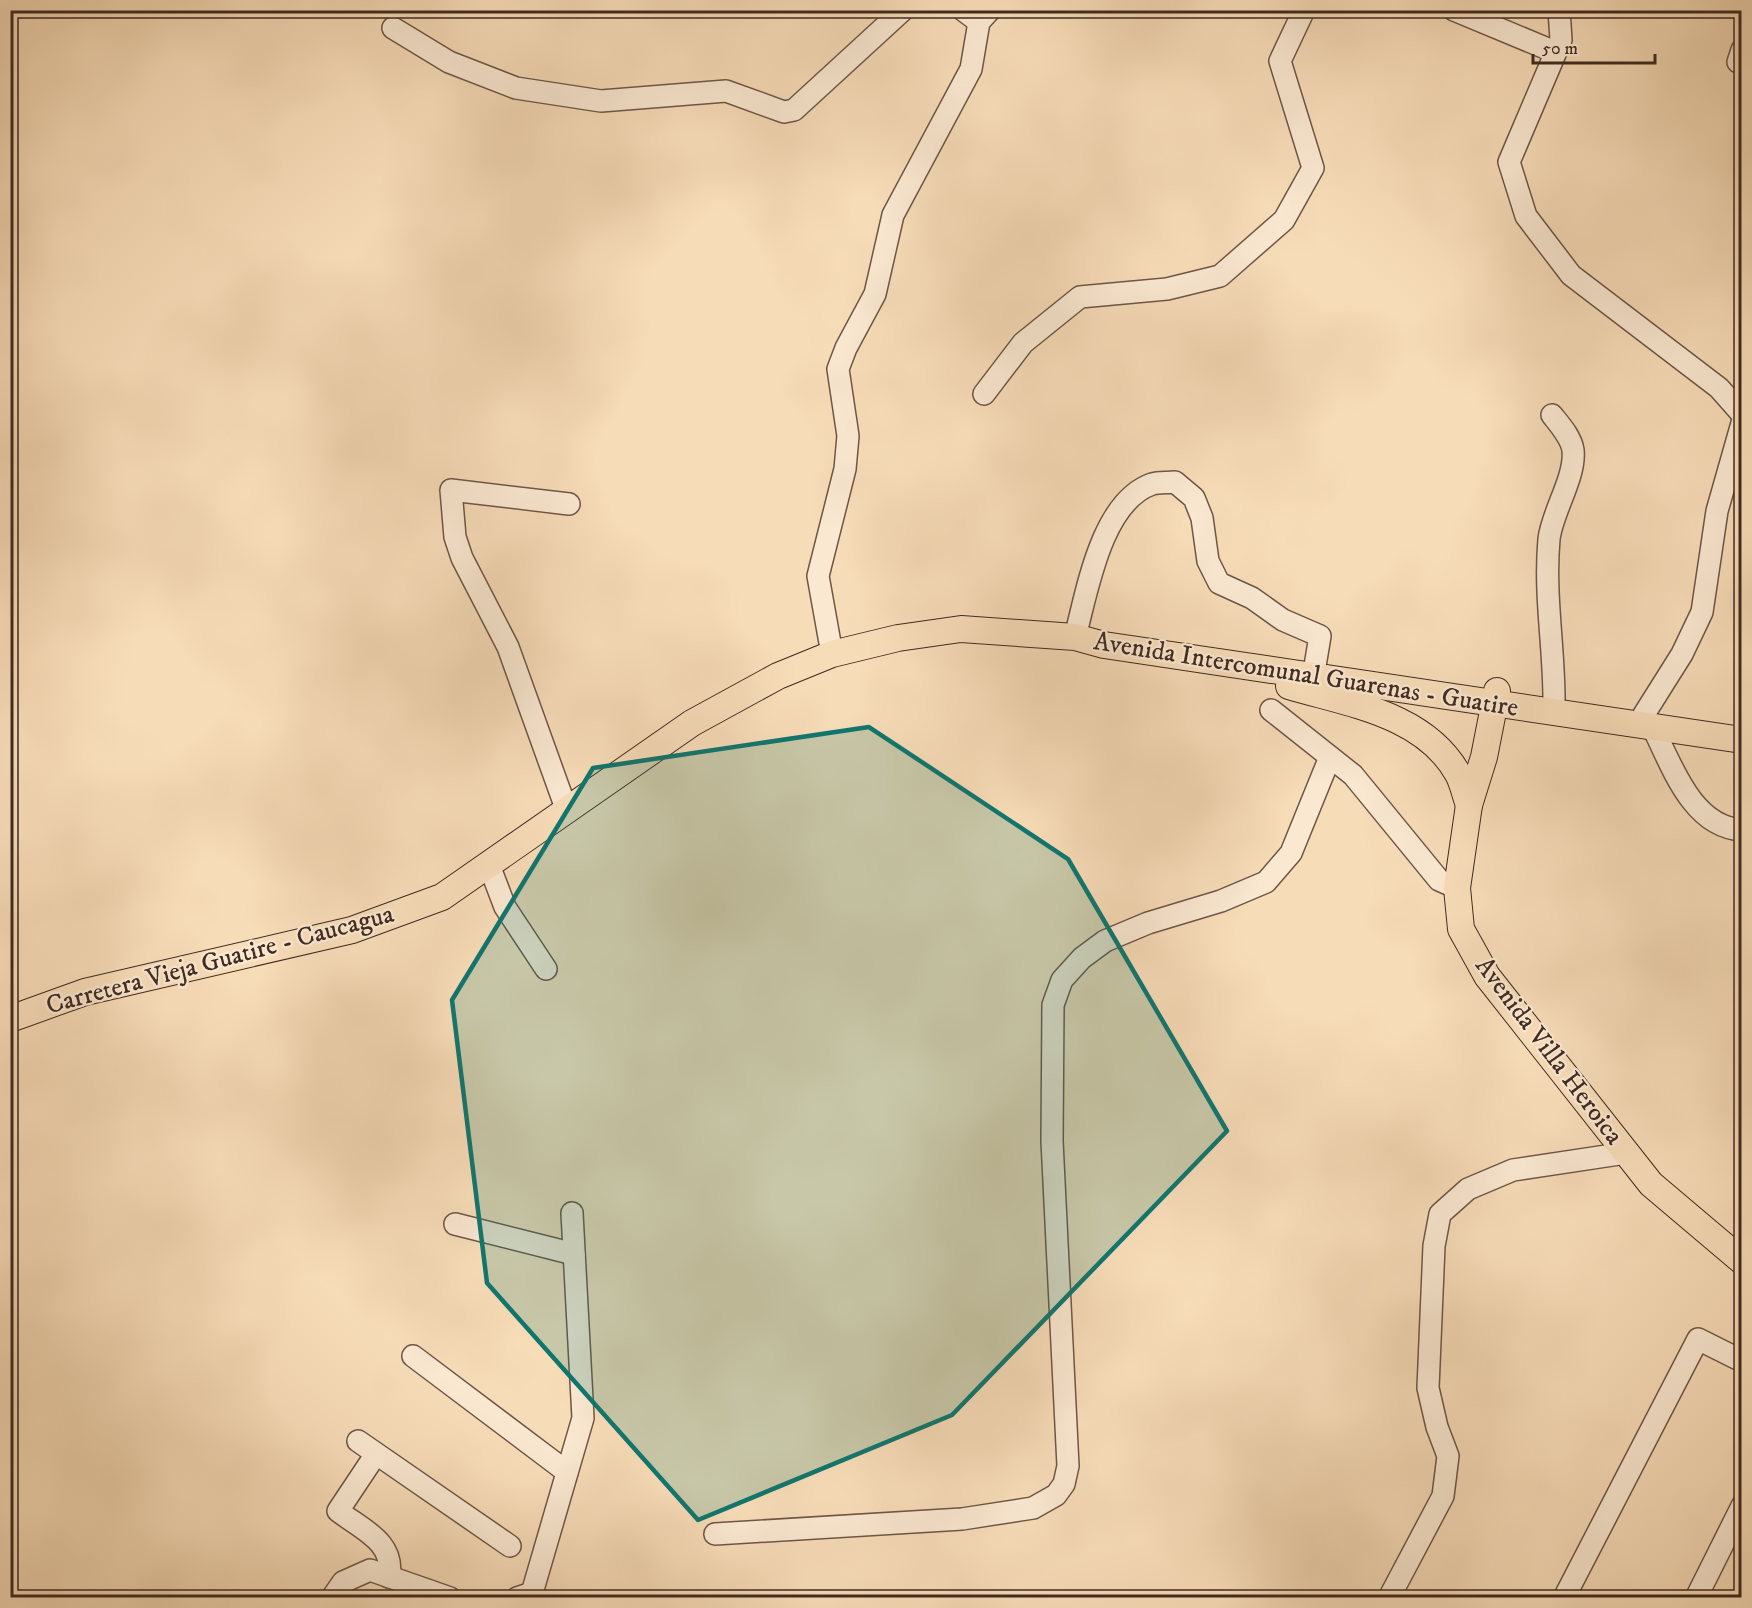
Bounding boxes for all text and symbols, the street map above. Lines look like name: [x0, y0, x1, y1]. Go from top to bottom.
scale bar: [1533, 27, 1654, 65]
text: 50 m: [1542, 38, 1578, 60]
street label: Avenida Intercomunal Guarenas - Guatire: [1091, 625, 1521, 725]
street label: Carretera Vieja Guatire - Caucagua: [42, 898, 398, 1022]
street label: Avenida Villa Heroica: [1468, 951, 1630, 1151]

